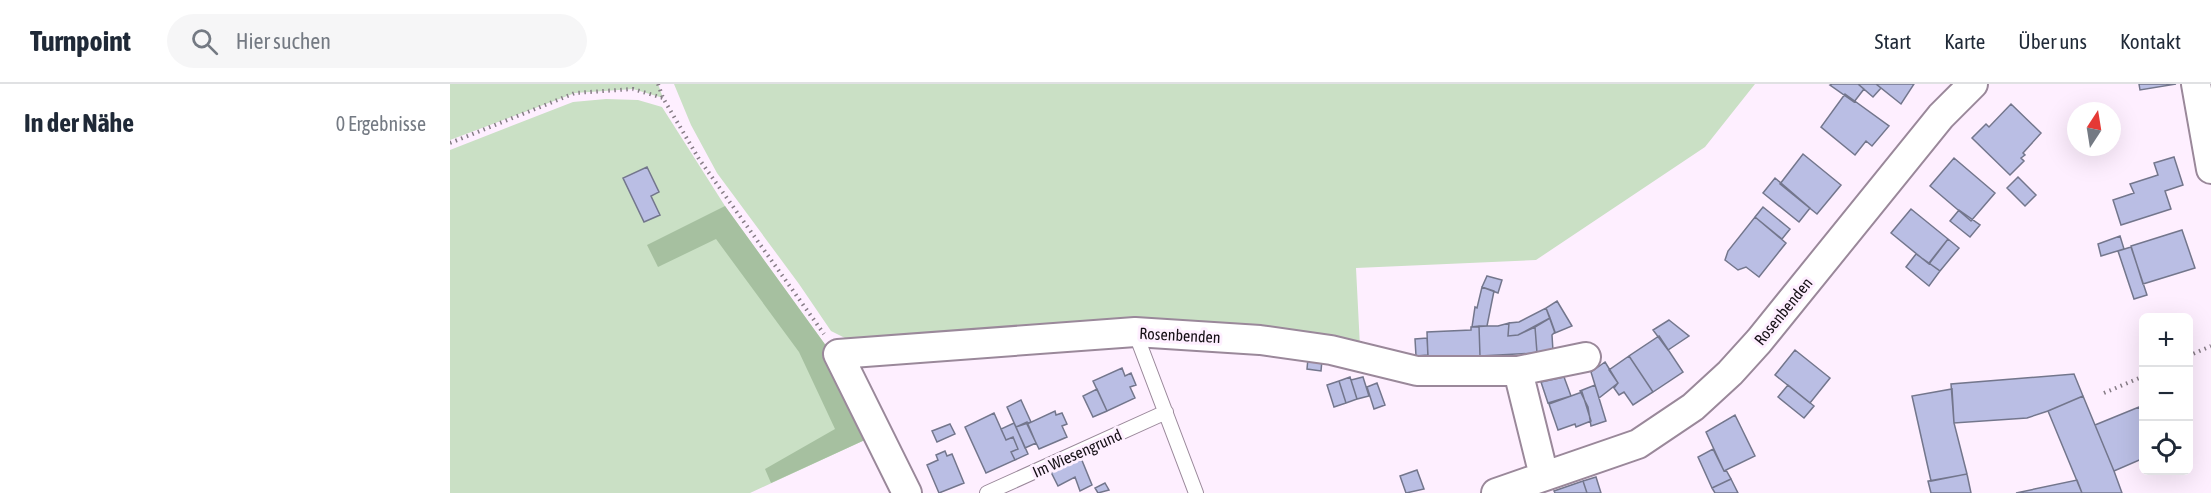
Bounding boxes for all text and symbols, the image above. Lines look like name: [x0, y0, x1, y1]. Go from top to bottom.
search box: [167, 14, 587, 68]
text: Turnpoint: [30, 25, 131, 57]
icon: search: [188, 25, 221, 58]
text: Hier suchen: [236, 28, 331, 54]
text: Start: [1875, 29, 1911, 53]
text: Karte: [1944, 29, 1985, 53]
text: Über uns: [2018, 29, 2087, 53]
text: Kontakt: [2120, 29, 2181, 53]
north arrow: [2067, 102, 2121, 156]
text: In der Nähe: [24, 108, 134, 138]
text: 0 Ergebnisse: [336, 112, 426, 135]
street label: Rosenbenden: [1750, 274, 1816, 348]
map controls: [2139, 313, 2193, 475]
button: +: [2139, 313, 2193, 367]
street label: Rosenbenden: [1139, 324, 1221, 346]
button: −: [2139, 367, 2193, 421]
button: locate: [2139, 421, 2193, 475]
street label: Im Wiesengrund: [1030, 425, 1125, 482]

